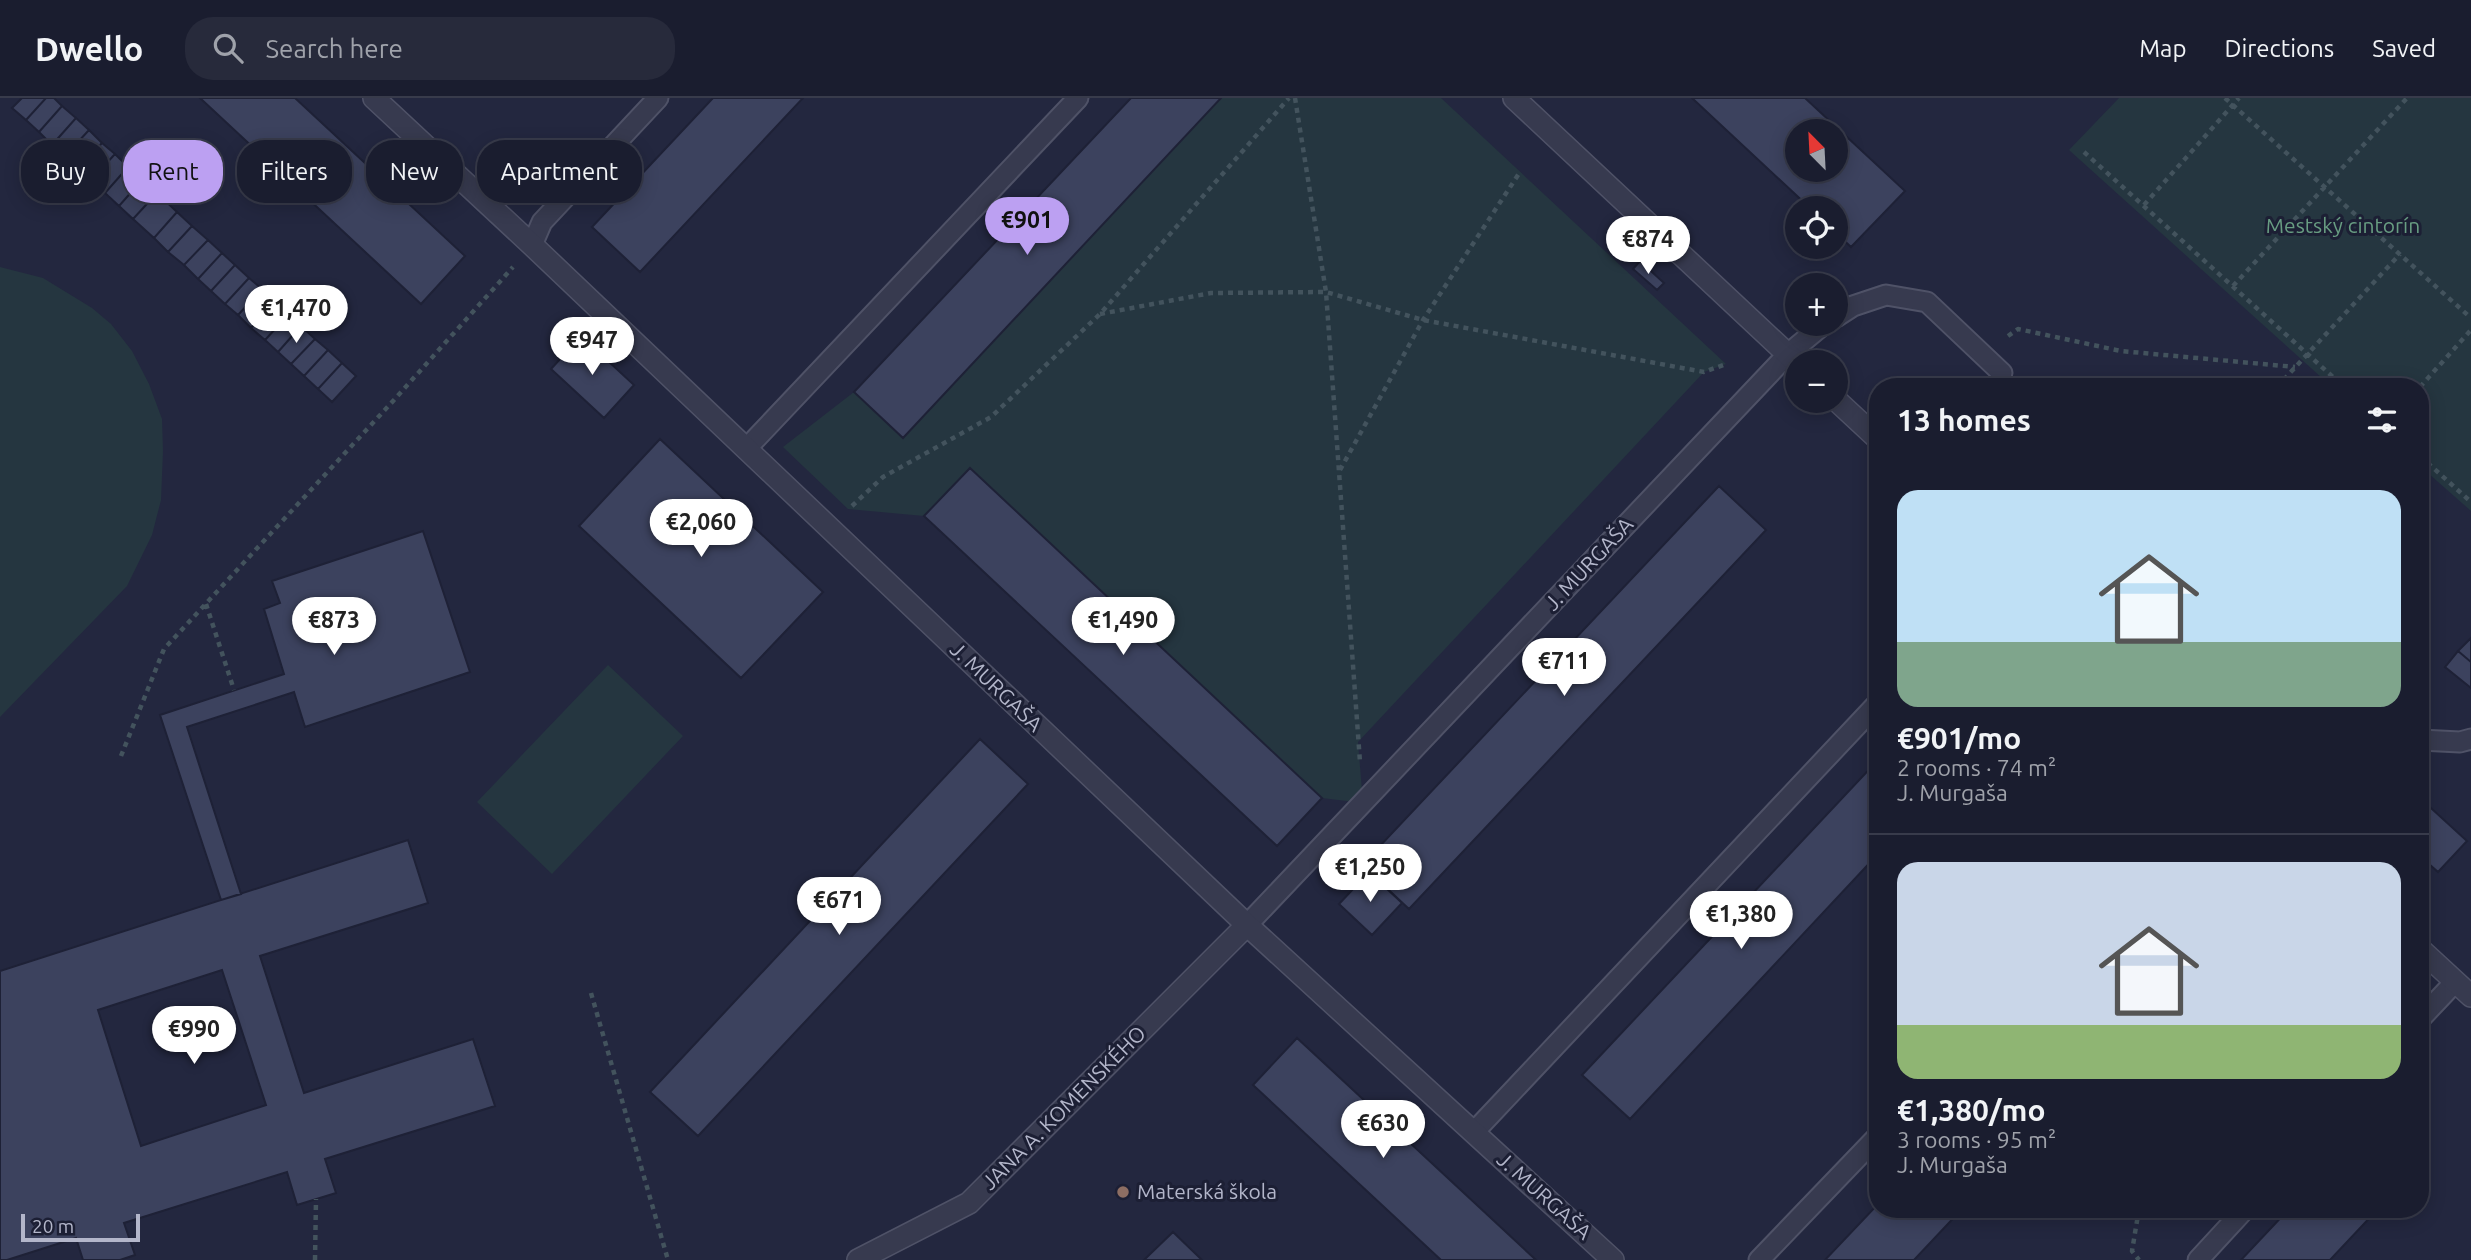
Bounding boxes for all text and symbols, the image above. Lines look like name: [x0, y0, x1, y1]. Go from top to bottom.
search box: [185, 17, 675, 80]
icon: search: [209, 29, 247, 67]
text: Dwello: [35, 30, 143, 67]
text: Search here: [265, 34, 403, 63]
text: Map: [2139, 35, 2186, 62]
text: Directions: [2224, 35, 2334, 62]
text: Saved: [2372, 35, 2436, 62]
north arrow: [1785, 119, 1848, 182]
map controls: [1785, 119, 1848, 413]
chip: Buy: [21, 140, 109, 203]
chip: Rent: [123, 140, 223, 203]
chip: Filters: [237, 140, 352, 203]
chip: New: [366, 140, 463, 203]
chip: Apartment: [477, 140, 642, 203]
button: locate: [1785, 196, 1848, 259]
pin: €901: [986, 198, 1068, 257]
text: €901: [1001, 207, 1053, 232]
park label: Mestský cintorín: [2266, 213, 2420, 237]
pin: €874: [1607, 216, 1689, 276]
text: €874: [1622, 226, 1674, 251]
button: +: [1785, 273, 1848, 336]
pin: €1,470: [239, 286, 353, 345]
text: €1,470: [261, 295, 331, 320]
pin: €947: [551, 317, 633, 377]
text: €947: [566, 327, 618, 352]
button: −: [1785, 350, 1848, 413]
icon: filters: [2363, 401, 2401, 439]
text: 13 homes: [1897, 403, 2031, 437]
pin: €2,060: [644, 500, 758, 559]
text: €2,060: [666, 509, 736, 534]
street label: J. MURGAŠA: [1539, 512, 1638, 615]
icon: home: [2086, 536, 2212, 662]
pin: €873: [293, 598, 375, 657]
pin: €1,490: [1066, 598, 1180, 657]
text: €873: [308, 607, 360, 632]
text: €1,490: [1088, 607, 1158, 632]
street label: J. MURGAŠA: [946, 637, 1048, 736]
pin: €711: [1523, 638, 1605, 698]
text: €711: [1538, 648, 1590, 673]
text: €901/mo: [1897, 721, 2021, 755]
text: 2 rooms · 74 m²: [1897, 755, 2056, 780]
text: J. Murgaša: [1897, 780, 2008, 805]
pin: €1,250: [1313, 844, 1427, 904]
text: €1,250: [1335, 854, 1405, 879]
pin: €671: [798, 878, 880, 937]
text: €671: [813, 887, 865, 912]
pin: €1,380: [1684, 892, 1798, 951]
text: €1,380: [1706, 901, 1776, 926]
icon: home: [2086, 908, 2212, 1034]
pin: €990: [153, 1006, 235, 1066]
text: €990: [168, 1016, 220, 1041]
street label: JANA A. KOMENSKÉHO: [976, 1020, 1150, 1194]
text: €1,380/mo: [1897, 1093, 2046, 1127]
pin: €630: [1342, 1100, 1424, 1160]
text: €630: [1357, 1110, 1409, 1135]
text: 3 rooms · 95 m²: [1897, 1127, 2056, 1152]
street label: J. MURGAŠA: [1493, 1147, 1597, 1244]
text: J. Murgaša: [1897, 1152, 2008, 1177]
place label: Materská škola: [1137, 1179, 1277, 1203]
marker: Materská škola: [1115, 1184, 1131, 1200]
scale bar: [21, 1211, 140, 1243]
text: 20 m: [32, 1215, 74, 1237]

